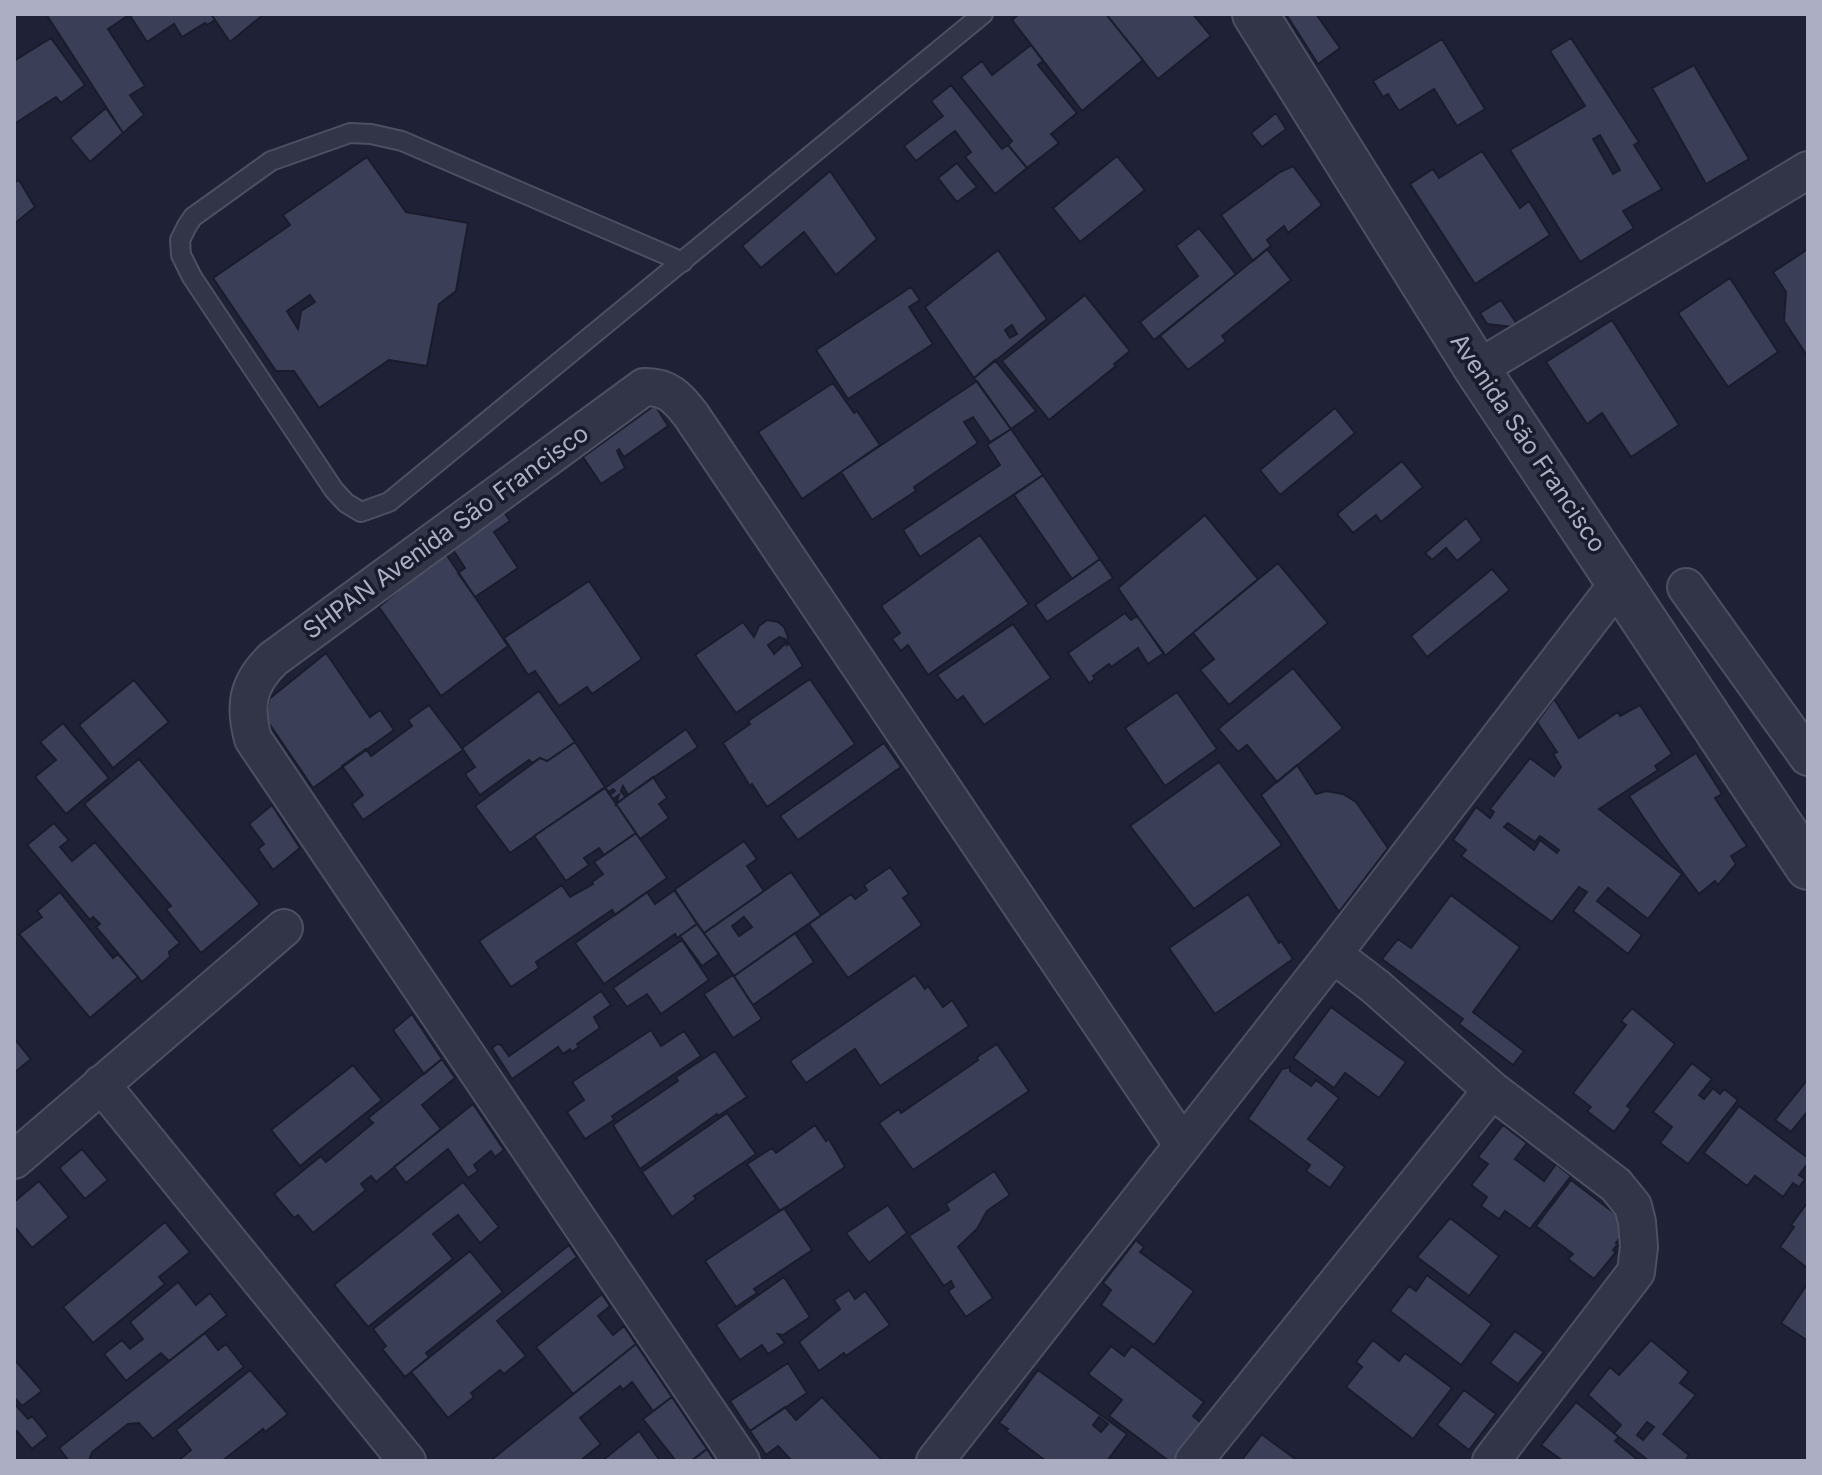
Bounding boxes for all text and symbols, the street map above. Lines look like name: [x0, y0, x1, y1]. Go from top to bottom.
street label: Avenida São Francisco: [1444, 328, 1612, 557]
street label: SHPAN Avenida São Francisco: [297, 418, 594, 645]

